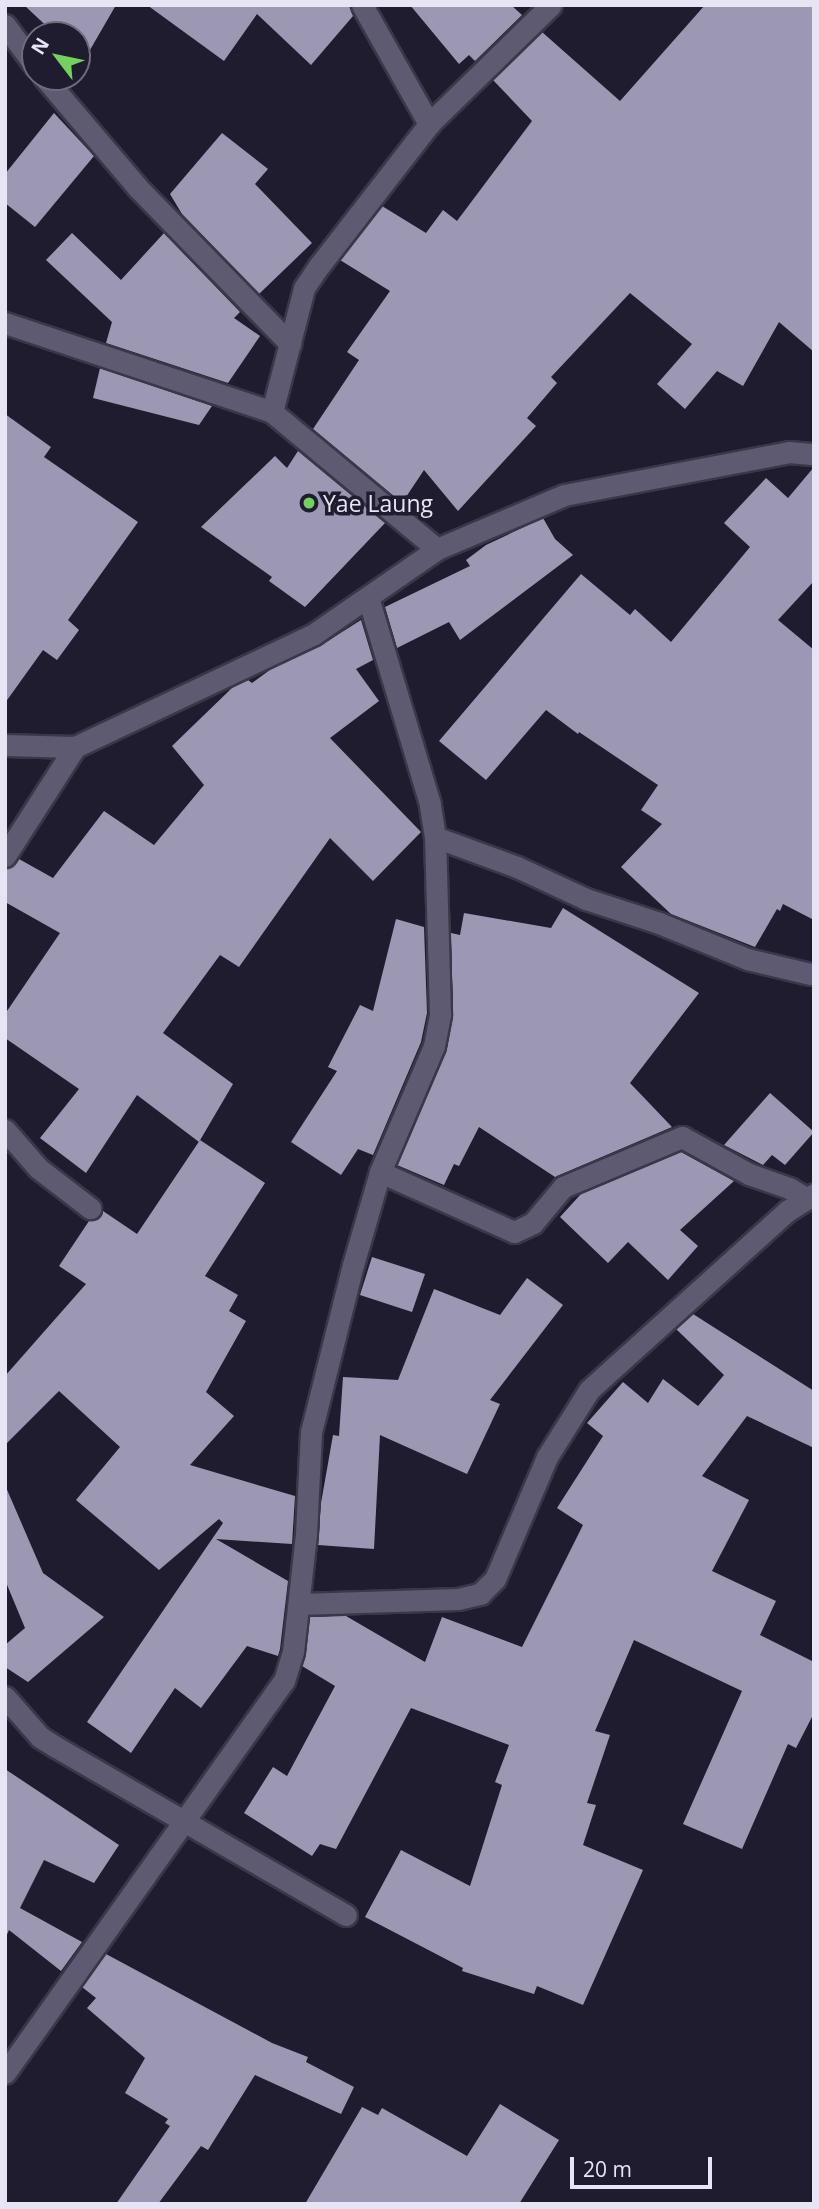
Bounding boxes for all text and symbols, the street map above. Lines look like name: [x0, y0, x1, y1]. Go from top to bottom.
north arrow: [21, 21, 91, 91]
text: N: [25, 32, 55, 59]
place label: Yae Laung: [323, 489, 433, 517]
marker: Yae Laung: [301, 495, 317, 511]
scale bar: [574, 2142, 716, 2186]
text: 20 m: [583, 2155, 632, 2183]

